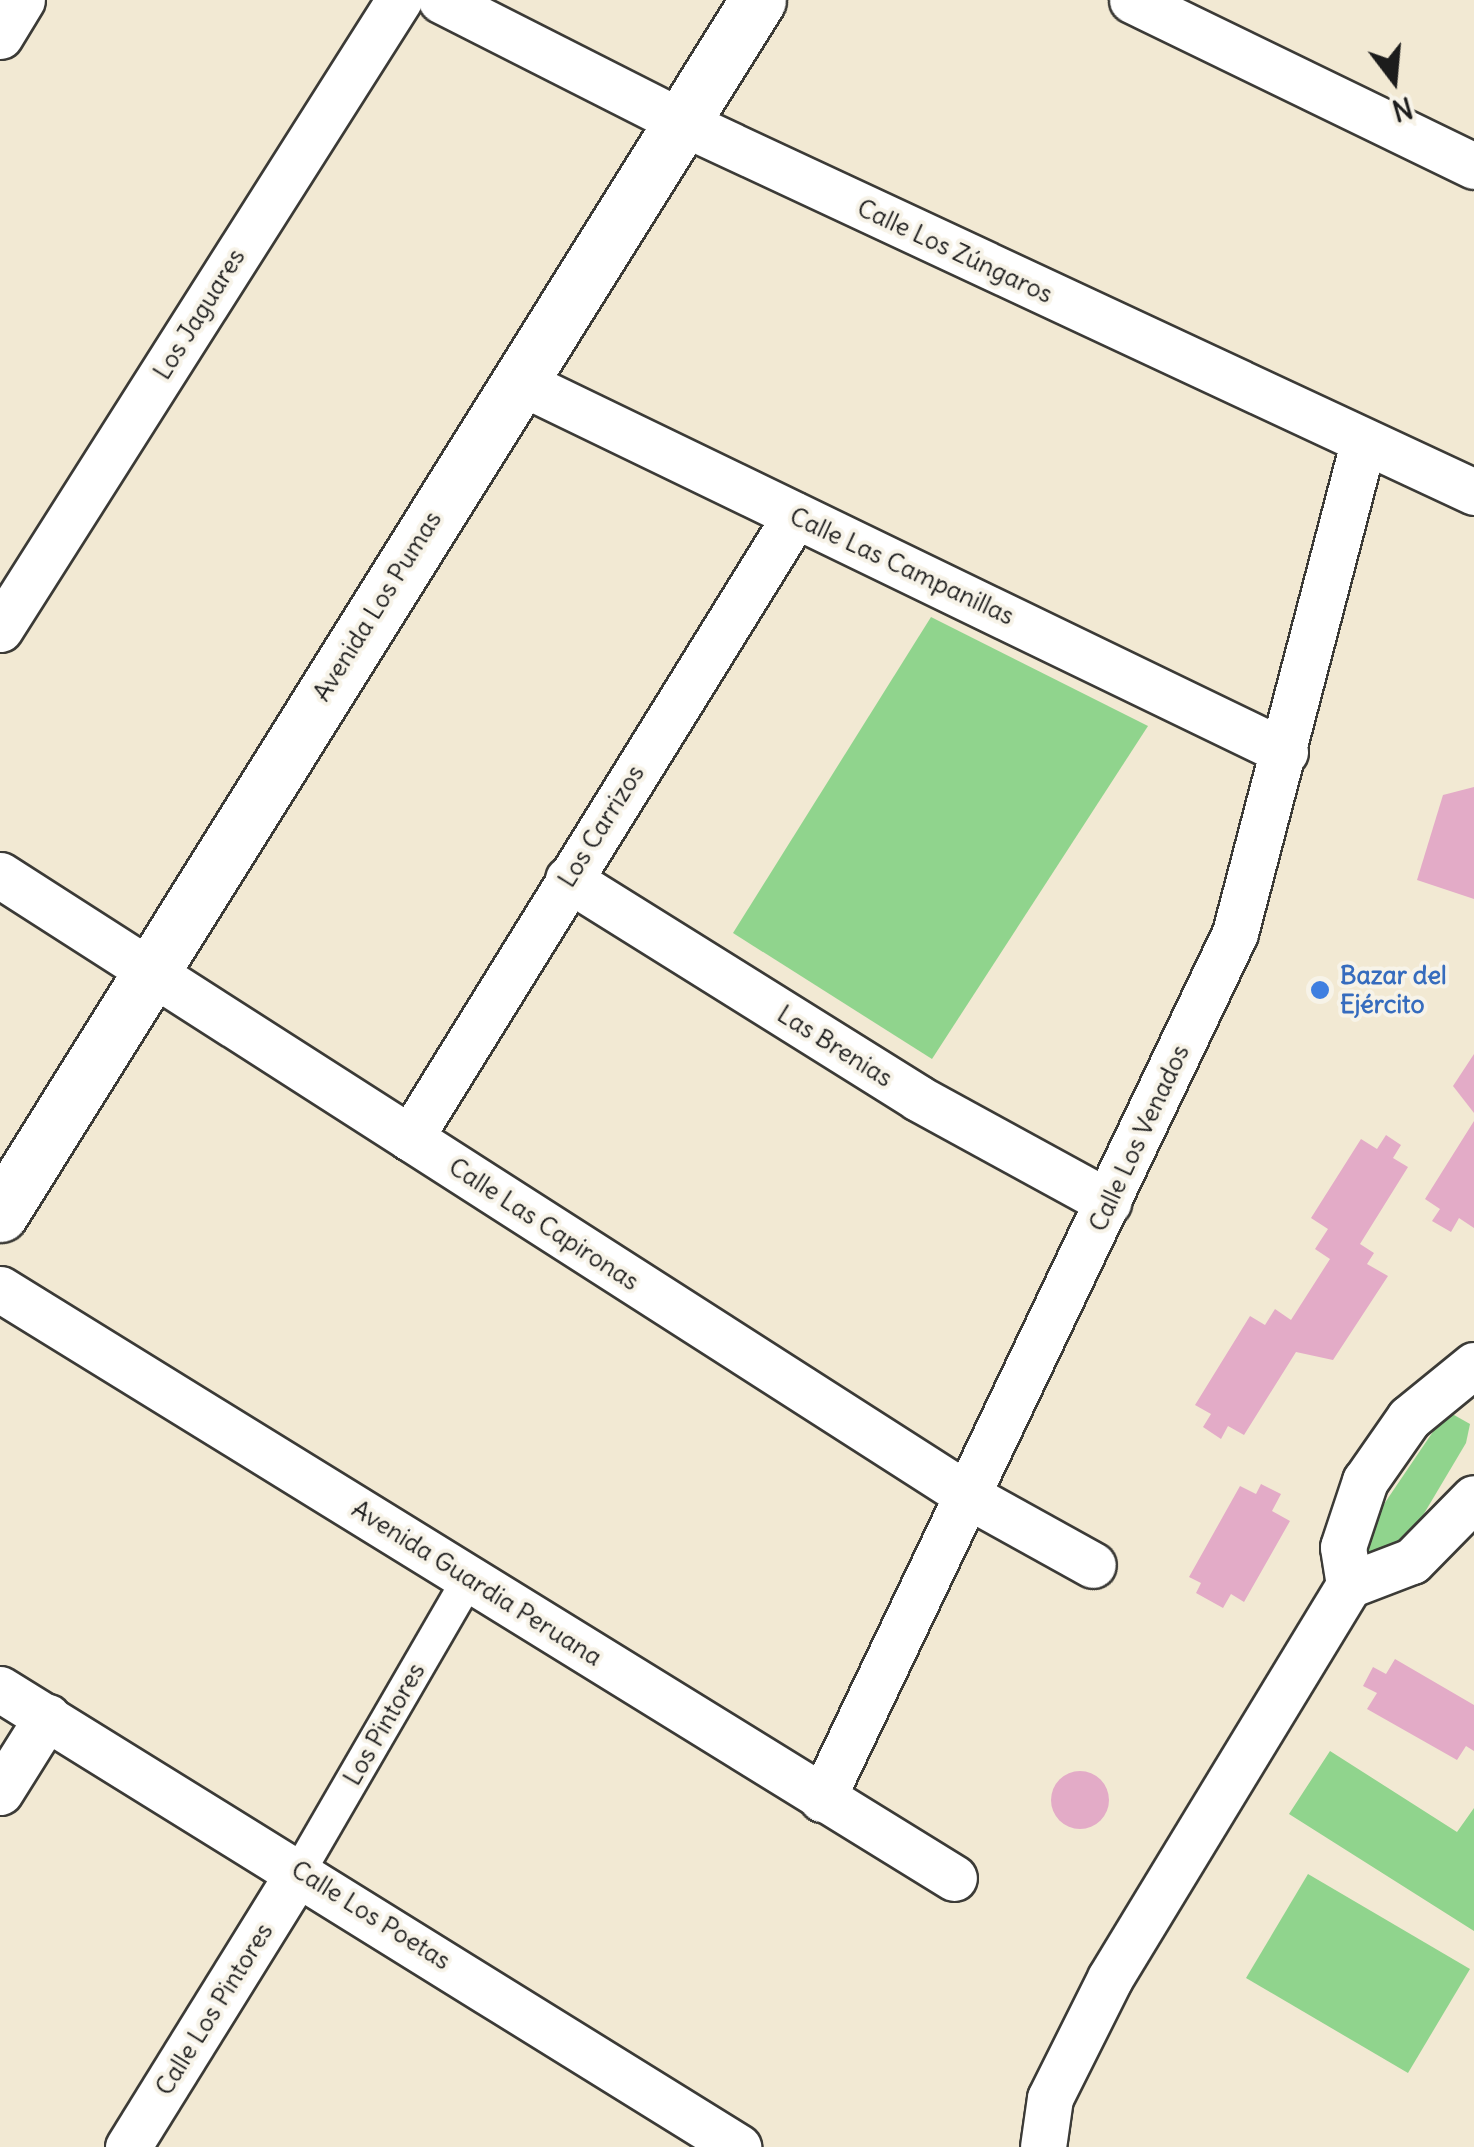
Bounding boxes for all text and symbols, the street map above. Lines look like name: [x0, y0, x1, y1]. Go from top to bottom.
north arrow: [1344, 30, 1444, 130]
text: N: [1388, 89, 1417, 129]
street label: Calle Los Zúngaros: [853, 193, 1057, 309]
street label: Los Jaguares: [147, 243, 251, 385]
street label: Calle Las Campanillas: [785, 501, 1019, 631]
street label: Avenida Los Pumas: [306, 505, 448, 707]
street label: Los Carrizos: [552, 759, 650, 893]
place label: Bazar del Ejército: [1340, 961, 1446, 1020]
marker: Bazar del Ejército: [1309, 979, 1331, 1001]
street label: Las Brenias: [772, 999, 898, 1093]
street label: Calle Los Venados: [1083, 1040, 1195, 1236]
street label: Calle Las Capironas: [443, 1151, 645, 1297]
street label: Avenida Guardia Peruana: [346, 1494, 608, 1672]
street label: Los Pintores: [337, 1657, 431, 1791]
street label: Calle Los Poetas: [286, 1854, 456, 1976]
street label: Calle Los Pintores: [149, 1917, 279, 2101]

